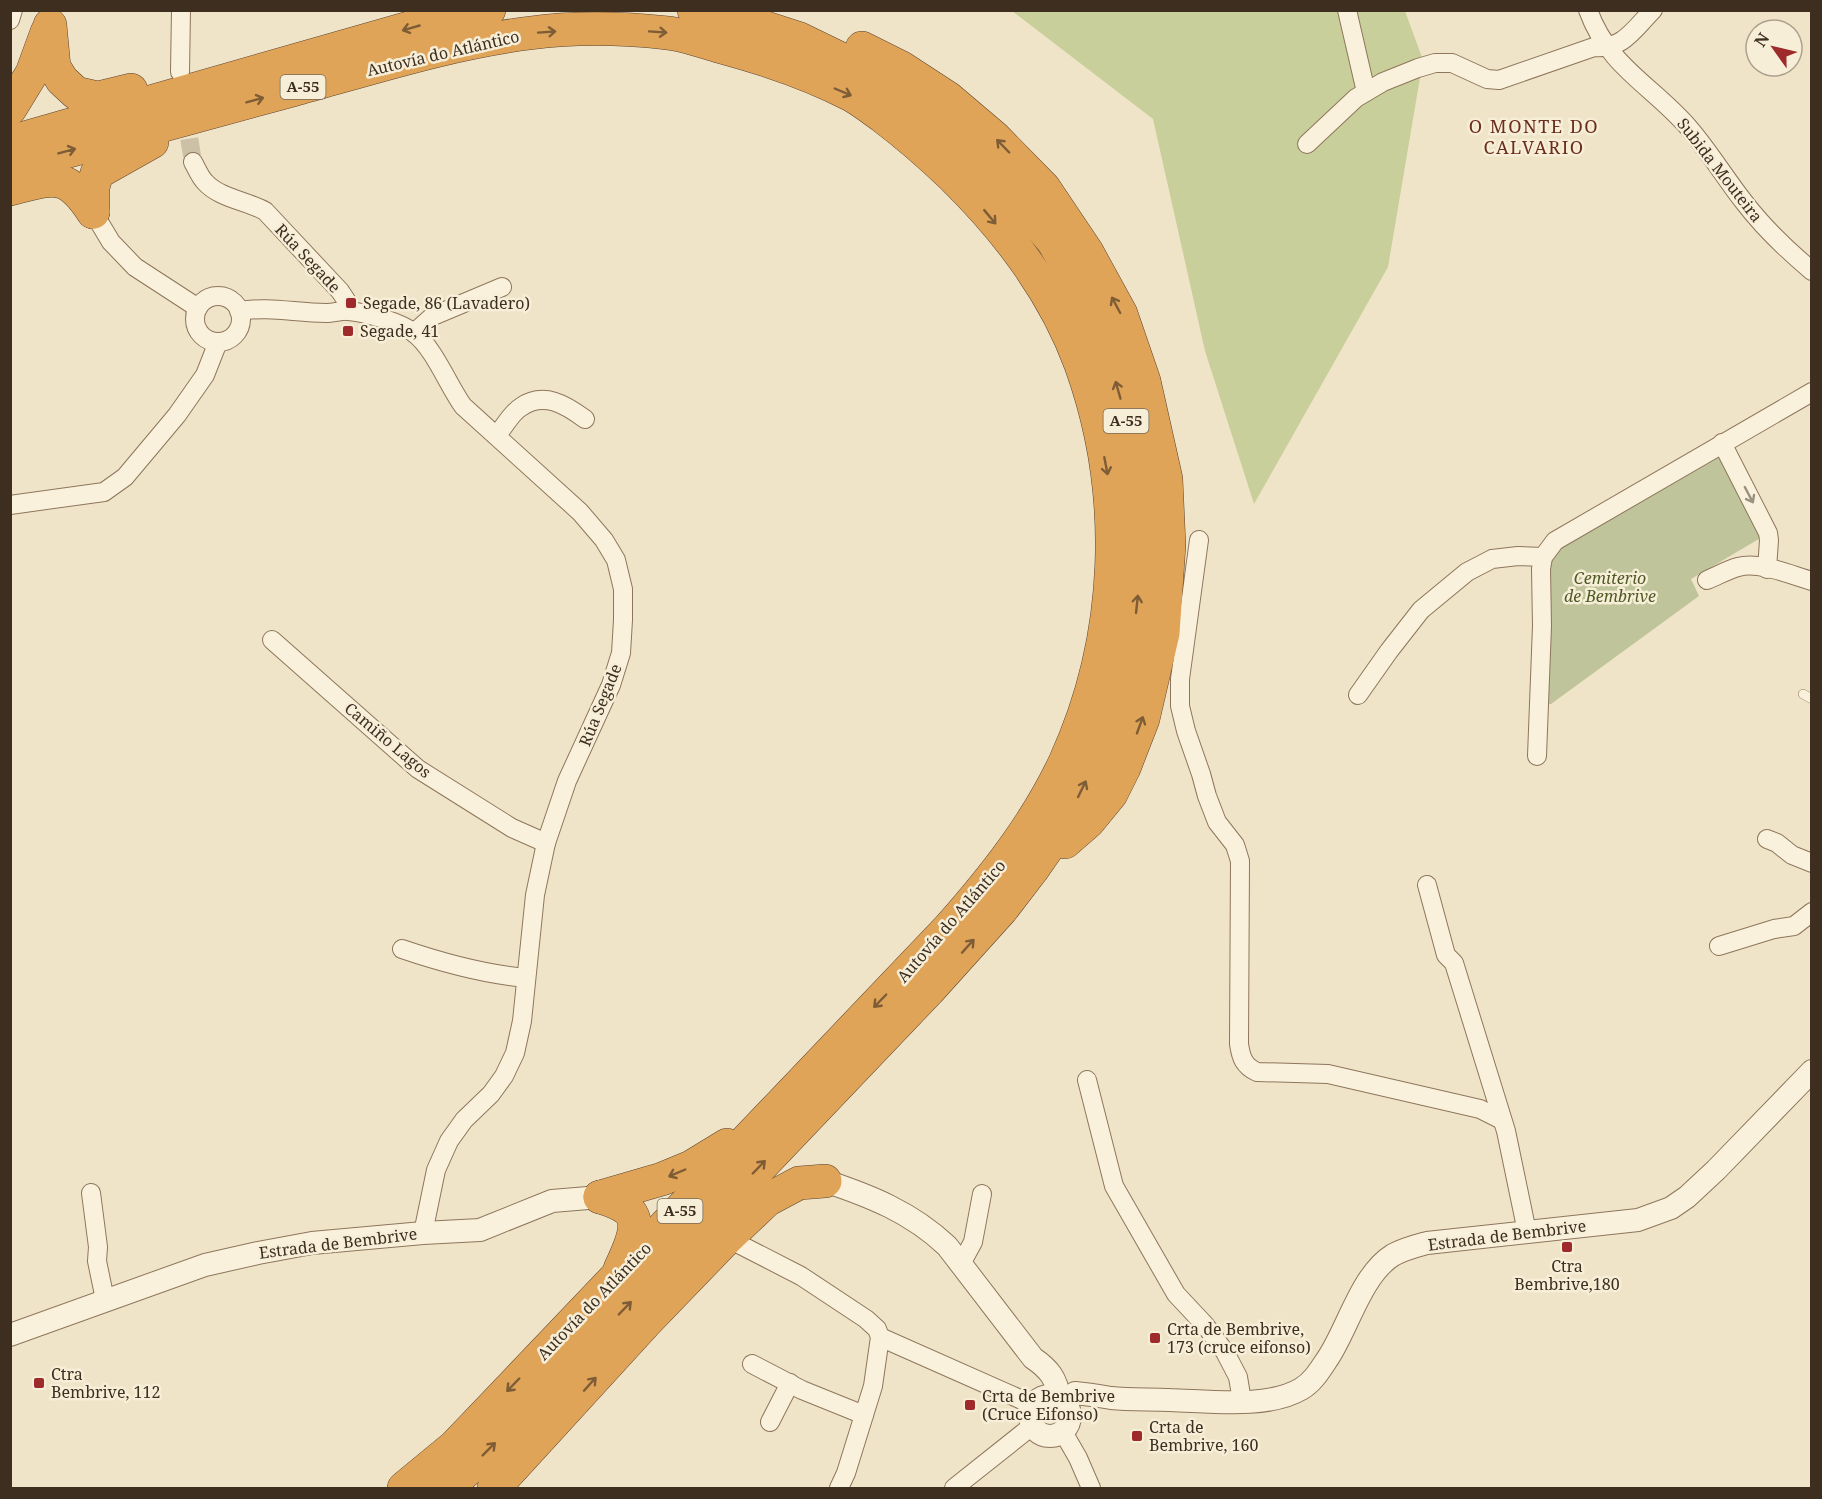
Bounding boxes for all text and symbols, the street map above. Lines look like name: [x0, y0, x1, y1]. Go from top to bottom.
north arrow: [1744, 18, 1804, 78]
one-way arrow: [402, 22, 421, 34]
street label: Autovía do Atlántico: [365, 25, 521, 81]
one-way arrow: [536, 26, 556, 37]
one-way arrow: [648, 27, 667, 38]
text: N: [1749, 28, 1774, 51]
road number: A-55: [280, 75, 326, 99]
one-way arrow: [833, 87, 852, 98]
one-way arrow: [245, 94, 264, 105]
street label: Subida Mouteira: [1672, 113, 1768, 227]
district label: O MONTE DO CALVARIO: [1469, 114, 1599, 159]
one-way arrow: [996, 138, 1010, 153]
one-way arrow: [57, 145, 76, 157]
one-way arrow: [983, 209, 997, 224]
street label: Rúa Segade: [270, 219, 346, 297]
place label: Segade, 86 (Lavadero): [363, 292, 530, 314]
marker: Segade, 86 (Lavadero): [344, 296, 358, 310]
one-way arrow: [1110, 297, 1122, 314]
place label: Segade, 41: [360, 320, 439, 342]
marker: Segade, 41: [341, 324, 355, 338]
one-way arrow: [1112, 381, 1123, 400]
road number: A-55: [1104, 409, 1148, 433]
one-way arrow: [1101, 456, 1112, 476]
one-way arrow: [1743, 485, 1755, 503]
park label: Cemiterio de Bembrive: [1564, 567, 1656, 607]
one-way arrow: [1132, 594, 1143, 614]
street label: Rúa Segade: [573, 661, 627, 749]
street label: Camiño Lagos: [340, 697, 436, 783]
one-way arrow: [1135, 717, 1146, 735]
one-way arrow: [1077, 781, 1088, 799]
street label: Autovía do Atlántico: [892, 855, 1010, 987]
one-way arrow: [961, 939, 975, 954]
one-way arrow: [873, 993, 887, 1008]
one-way arrow: [752, 1160, 766, 1175]
one-way arrow: [669, 1168, 687, 1179]
road number: A-55: [658, 1199, 702, 1223]
street label: Estrada de Bembrive: [1427, 1214, 1587, 1256]
street label: Estrada de Bembrive: [258, 1222, 418, 1264]
street label: Autovía do Atlántico: [532, 1237, 656, 1365]
marker: Ctra Bembrive,180: [1560, 1240, 1574, 1254]
place label: Ctra Bembrive,180: [1514, 1255, 1620, 1295]
one-way arrow: [617, 1301, 632, 1316]
place label: Crta de Bembrive, 173 (cruce eifonso): [1167, 1318, 1311, 1358]
marker: Crta de Bembrive, 173 (cruce eifonso): [1148, 1331, 1162, 1345]
place label: Ctra Bembrive, 112: [51, 1363, 160, 1403]
marker: Ctra Bembrive, 112: [32, 1376, 46, 1390]
one-way arrow: [583, 1376, 597, 1391]
one-way arrow: [507, 1377, 521, 1392]
place label: Crta de Bembrive (Cruce Eifonso): [982, 1385, 1115, 1425]
marker: Crta de Bembrive (Cruce Eifonso): [963, 1398, 977, 1412]
place label: Crta de Bembrive, 160: [1149, 1416, 1258, 1456]
marker: Crta de Bembrive, 160: [1130, 1429, 1144, 1443]
one-way arrow: [482, 1441, 497, 1456]

